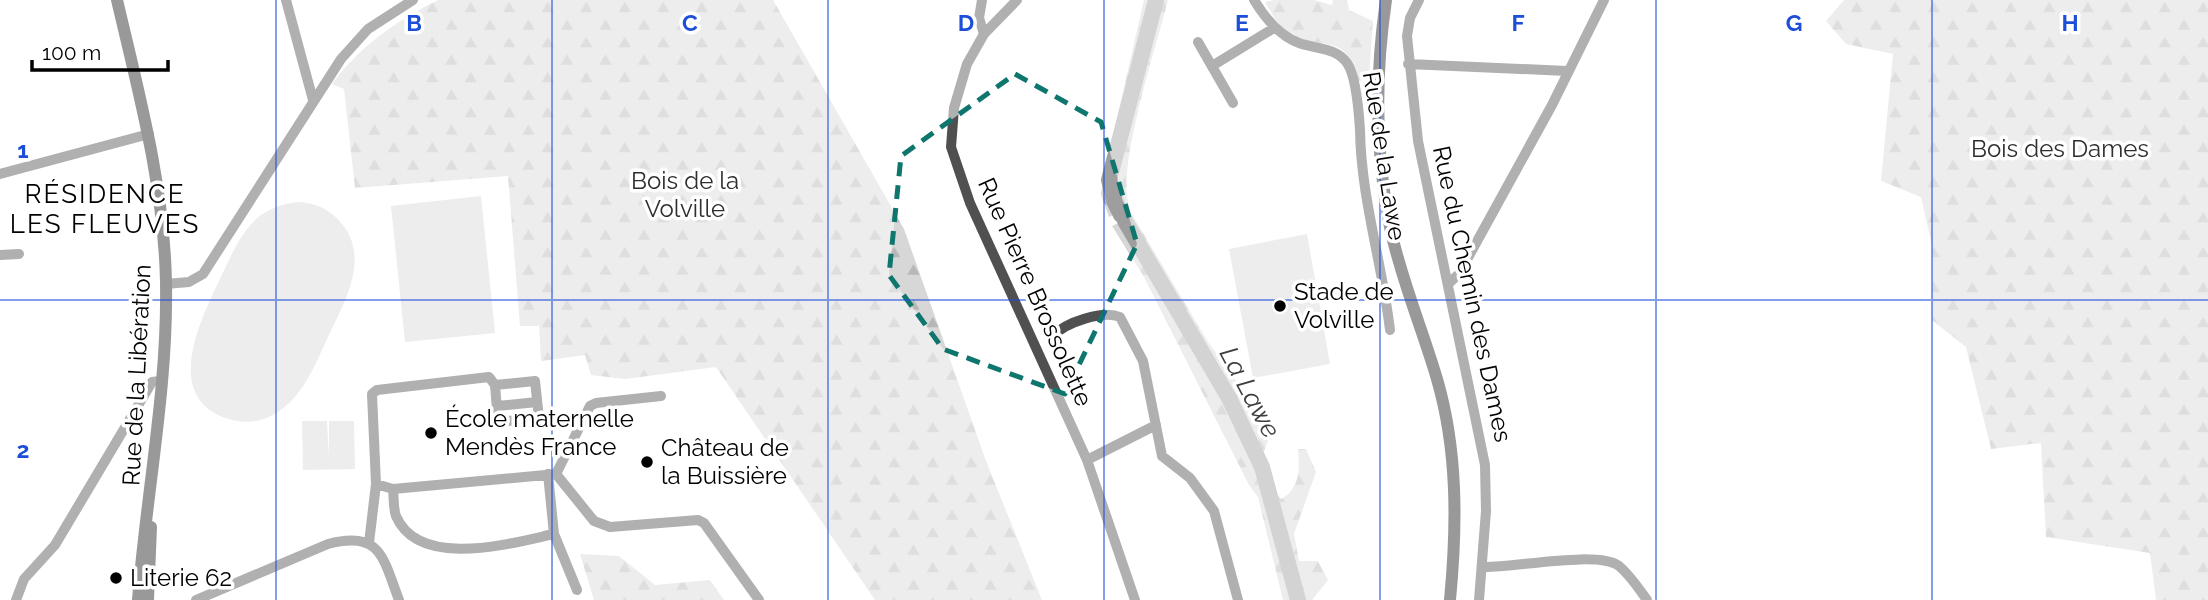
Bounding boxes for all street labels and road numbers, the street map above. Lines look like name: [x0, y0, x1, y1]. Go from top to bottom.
street label: Rue de la Lawe: [1357, 69, 1412, 242]
street label: Rue du Chemin des Dames: [1427, 143, 1518, 445]
street label: Rue Pierre Brossolette: [972, 173, 1099, 411]
street label: Rue de la Libération: [116, 263, 157, 487]

